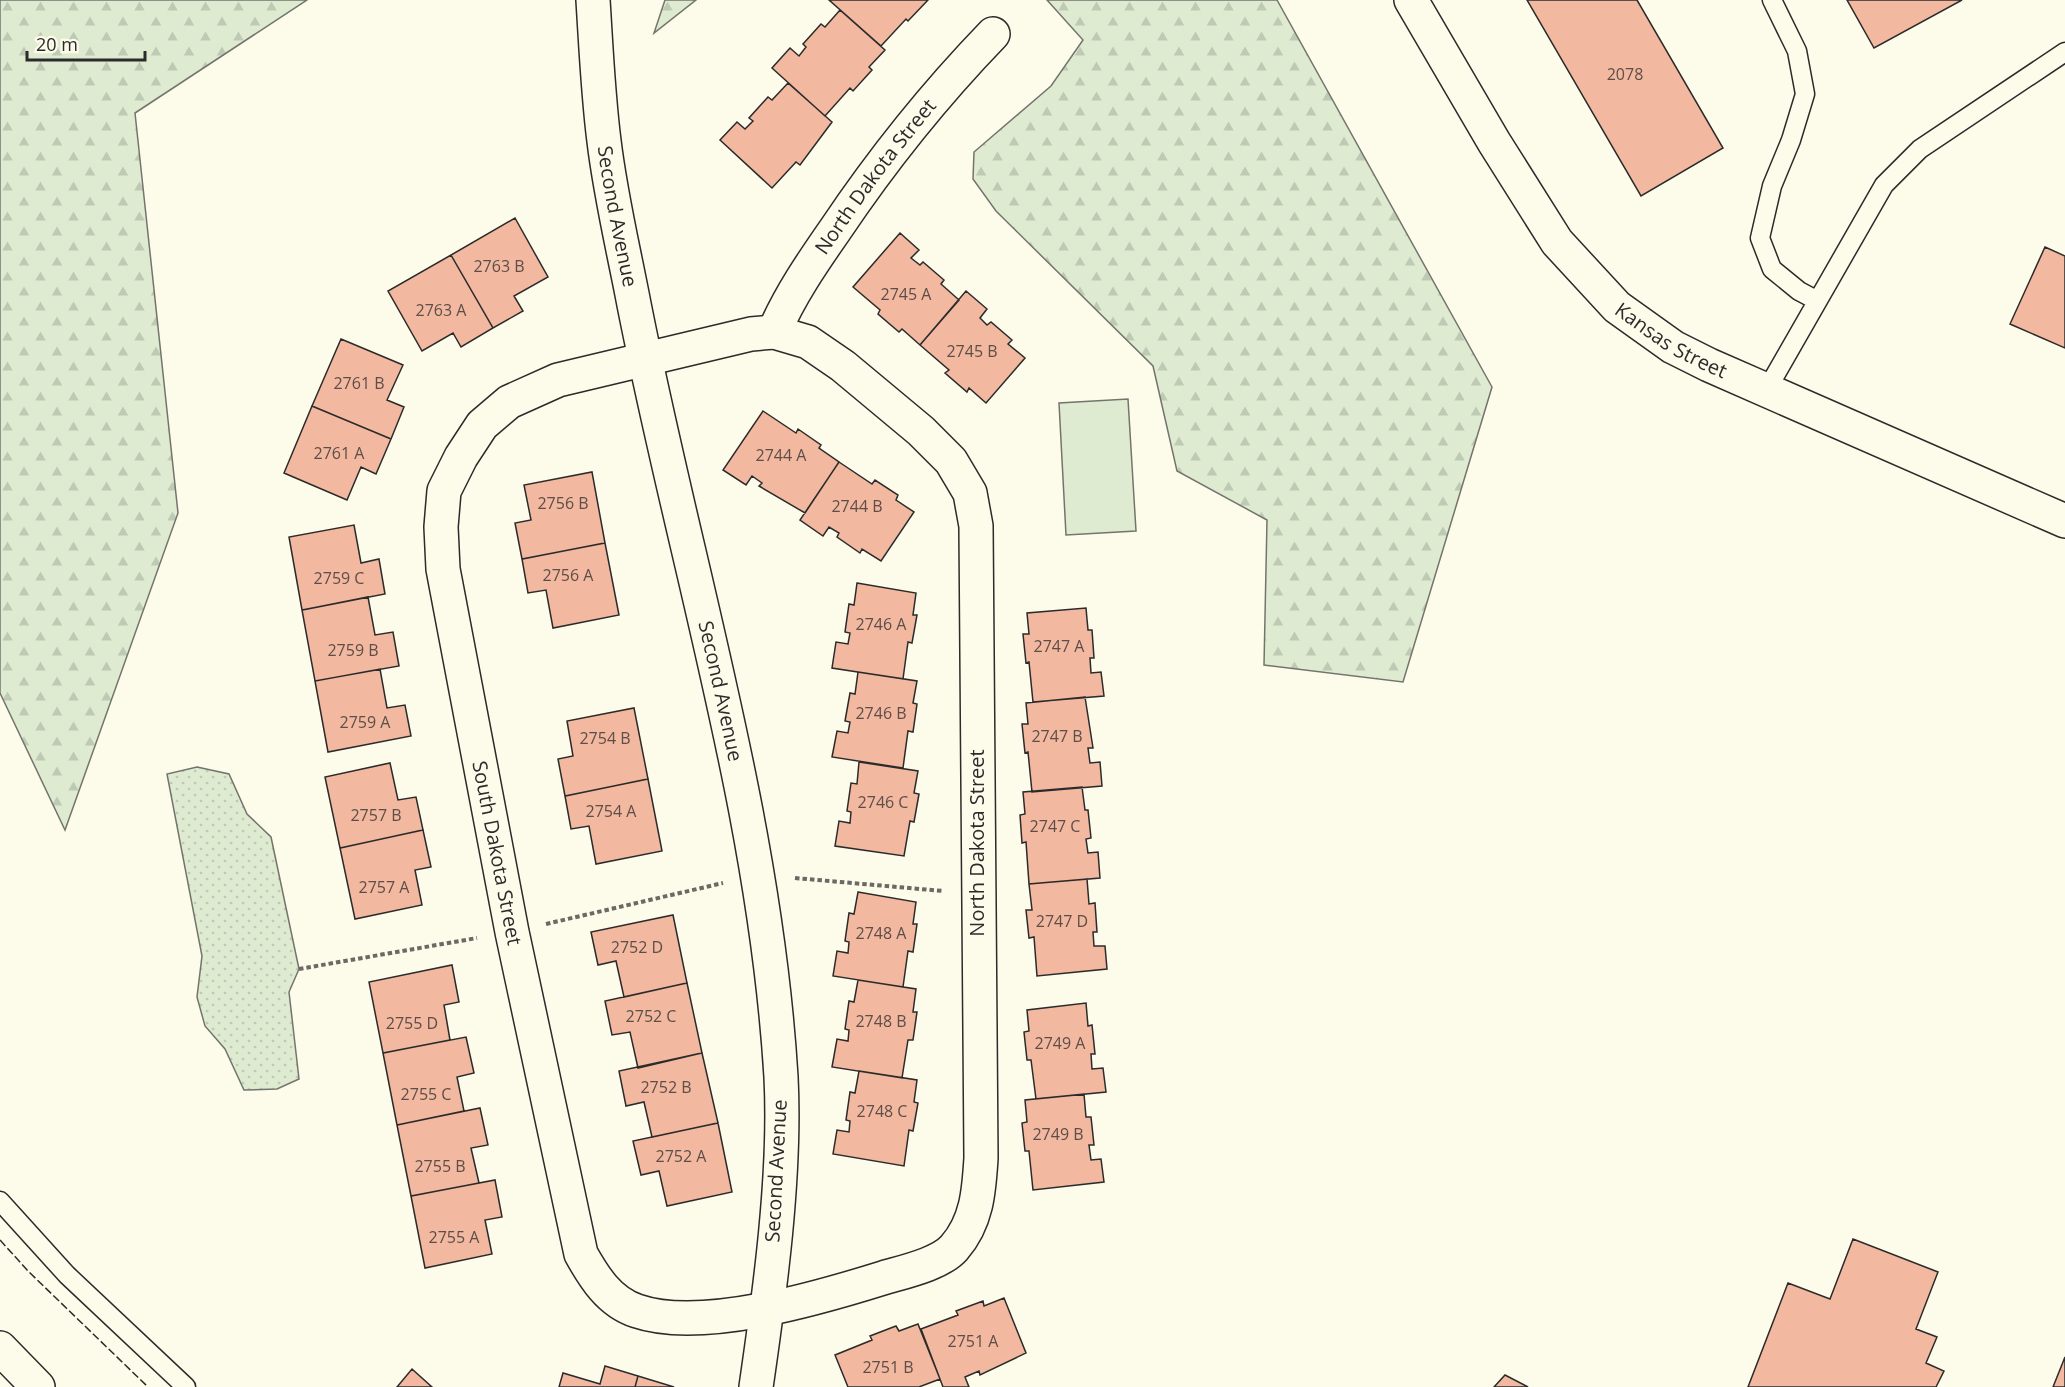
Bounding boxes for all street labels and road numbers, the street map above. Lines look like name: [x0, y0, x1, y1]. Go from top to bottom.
street label: North Dakota Street: [808, 93, 942, 259]
street label: Second Avenue: [592, 144, 644, 289]
street label: Kansas Street: [1610, 296, 1731, 384]
street label: Second Avenue: [692, 618, 750, 764]
street label: North Dakota Street: [963, 749, 990, 937]
street label: South Dakota Street: [466, 758, 529, 947]
street label: Second Avenue: [758, 1099, 793, 1243]

